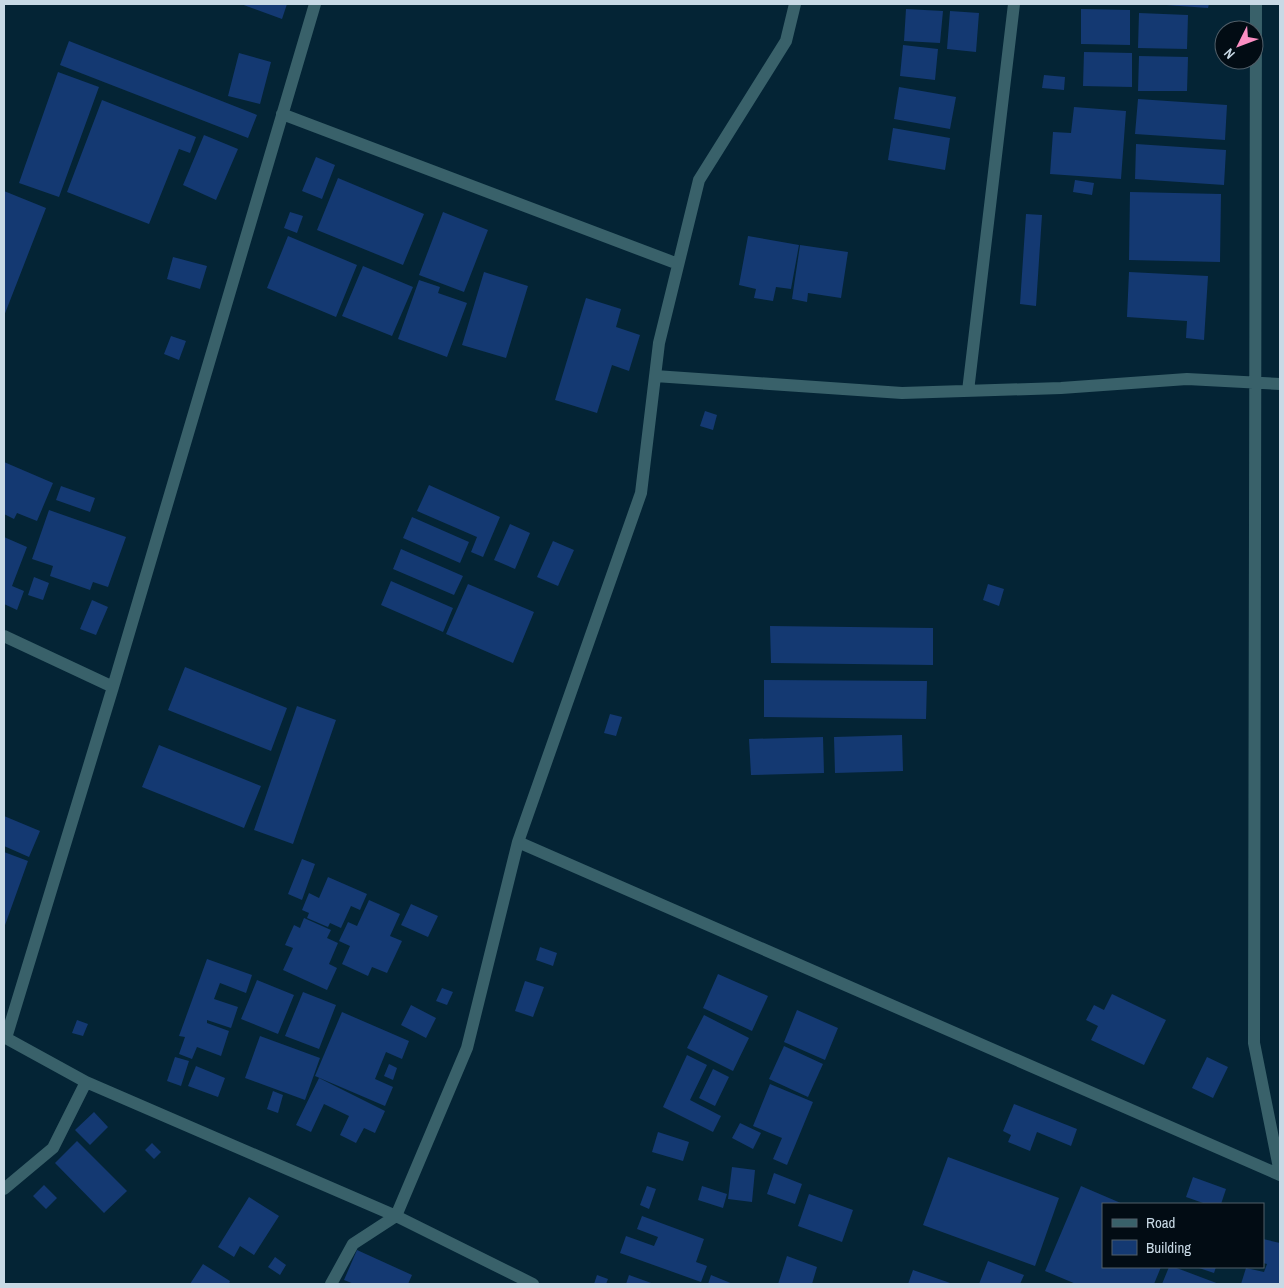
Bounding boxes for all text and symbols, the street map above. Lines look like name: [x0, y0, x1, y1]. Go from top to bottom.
north arrow: [1214, 20, 1264, 70]
text: N: [1220, 45, 1239, 63]
legend: [1102, 1203, 1264, 1268]
text: Road: [1146, 1212, 1175, 1233]
text: Building: [1146, 1237, 1191, 1258]

